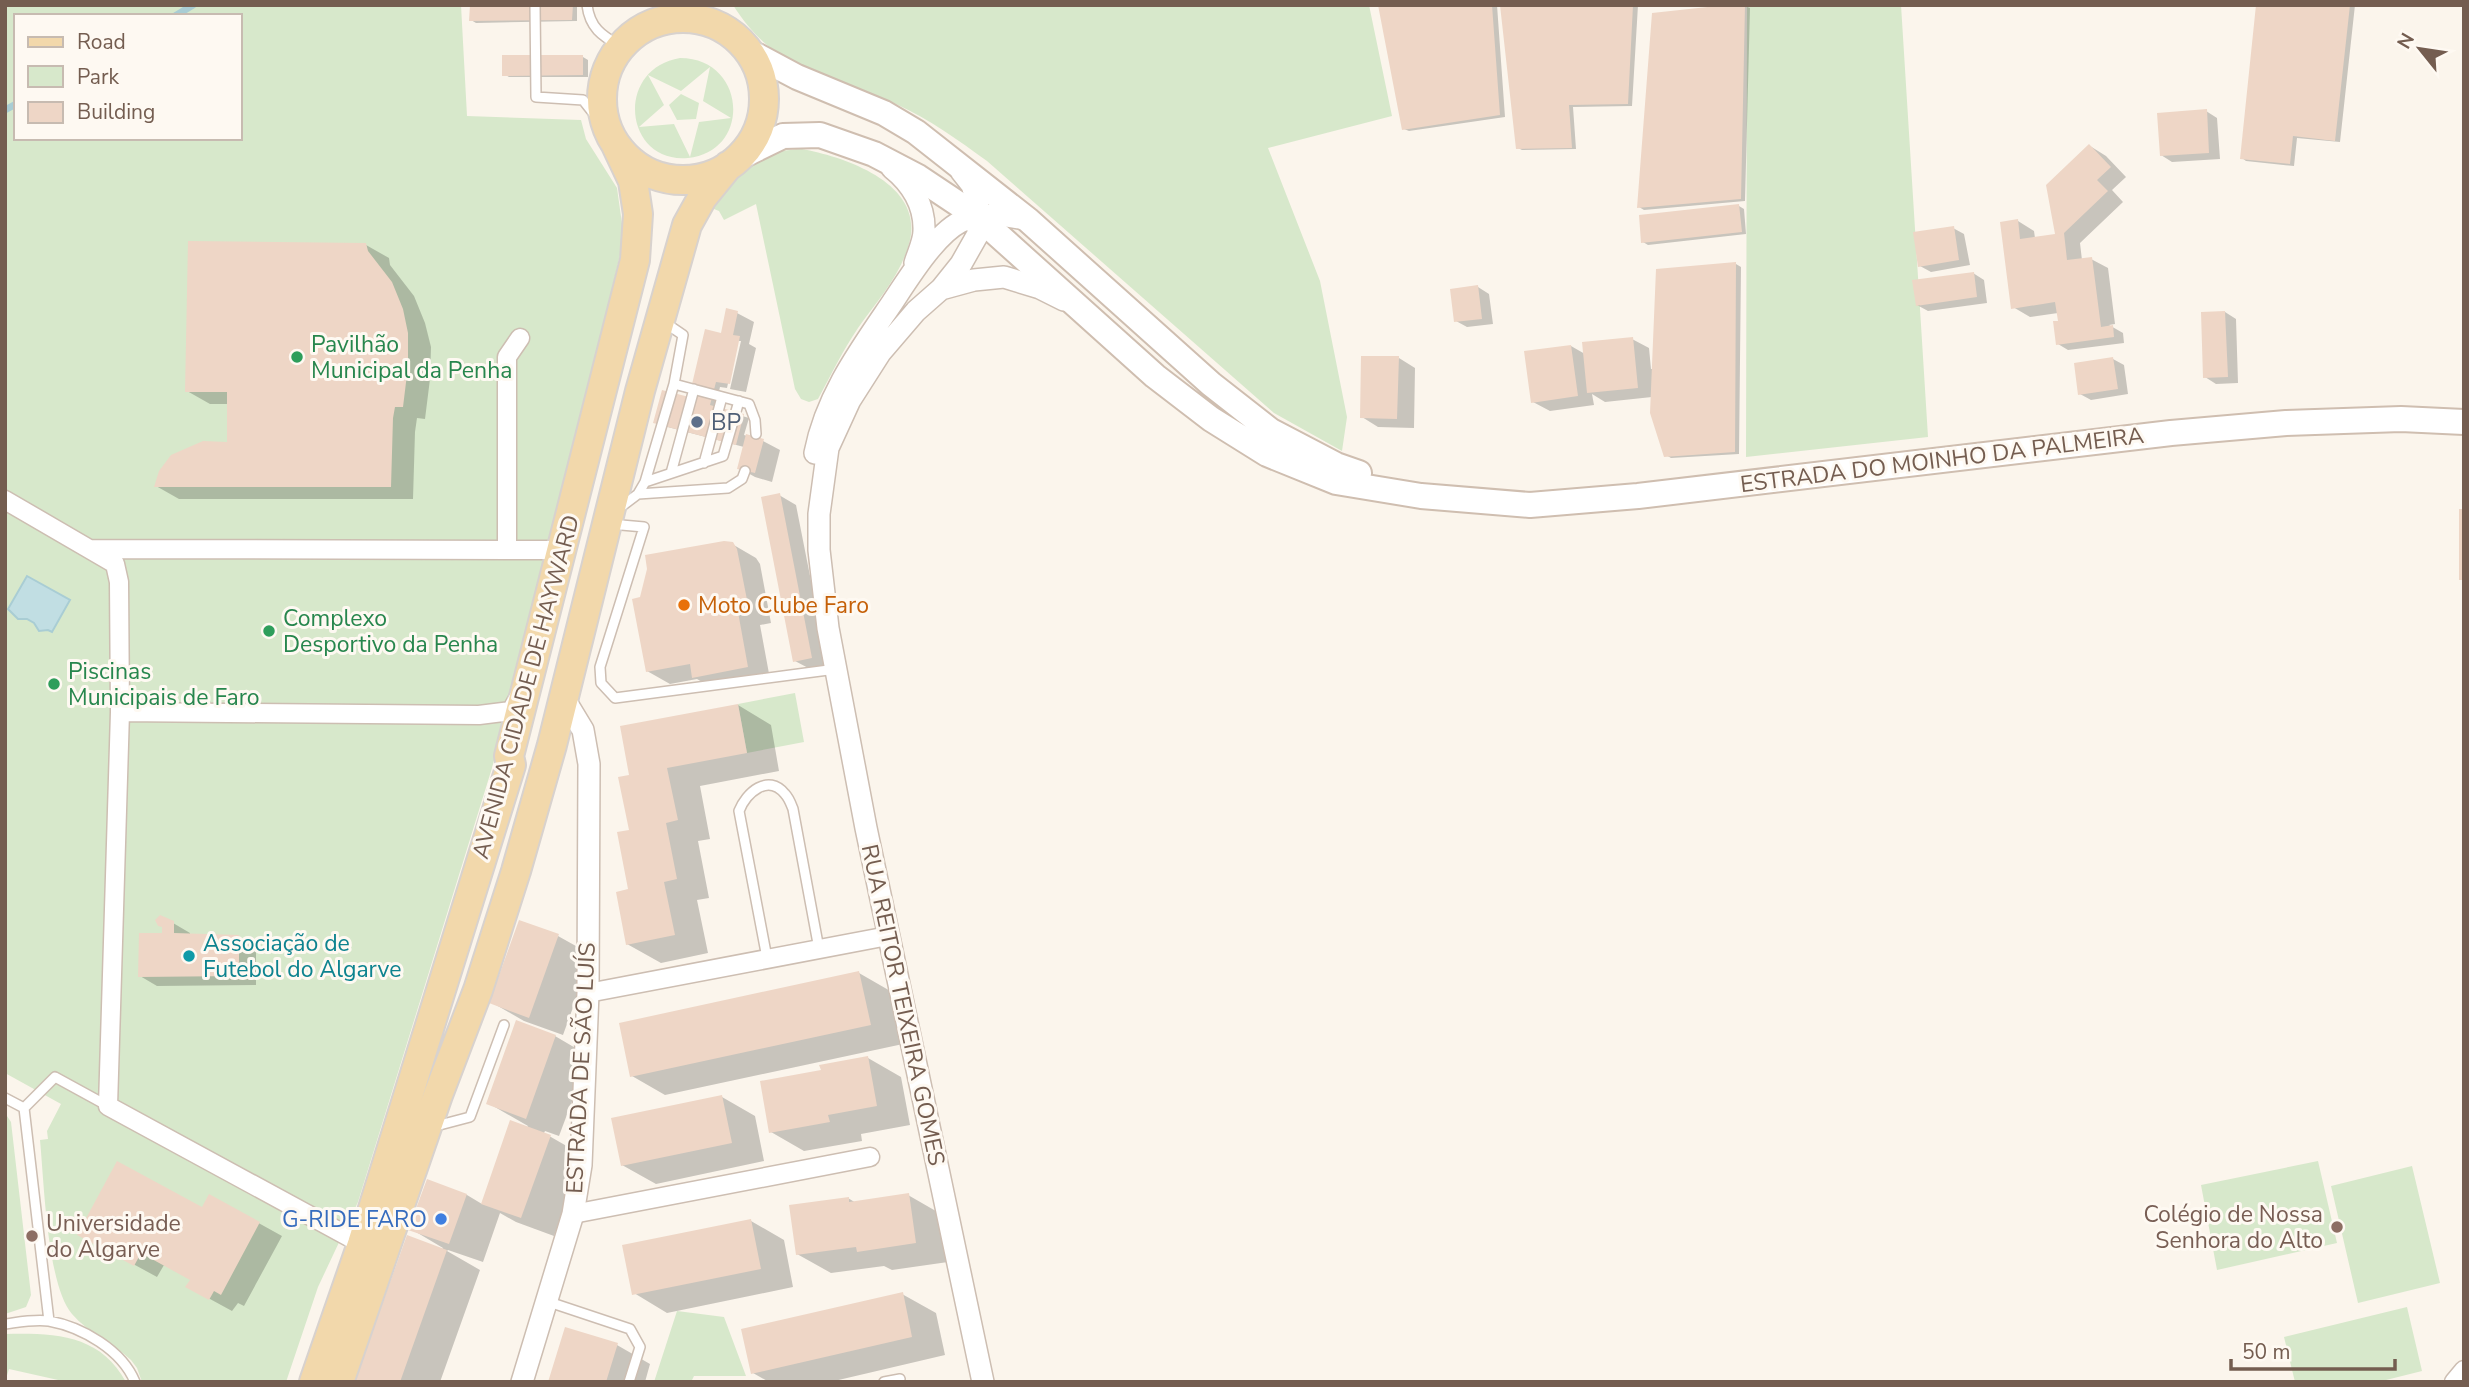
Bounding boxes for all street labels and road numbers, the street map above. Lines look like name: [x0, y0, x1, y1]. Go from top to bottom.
street label: ESTRADA DO MOINHO DA PALMEIRA: [1738, 420, 2146, 500]
street label: AVENIDA CIDADE DE HAYWARD: [465, 512, 587, 862]
street label: RUA REITOR TEIXEIRA GOMES: [854, 842, 952, 1168]
street label: ESTRADA DE SÃO LUÍS: [559, 942, 603, 1194]

